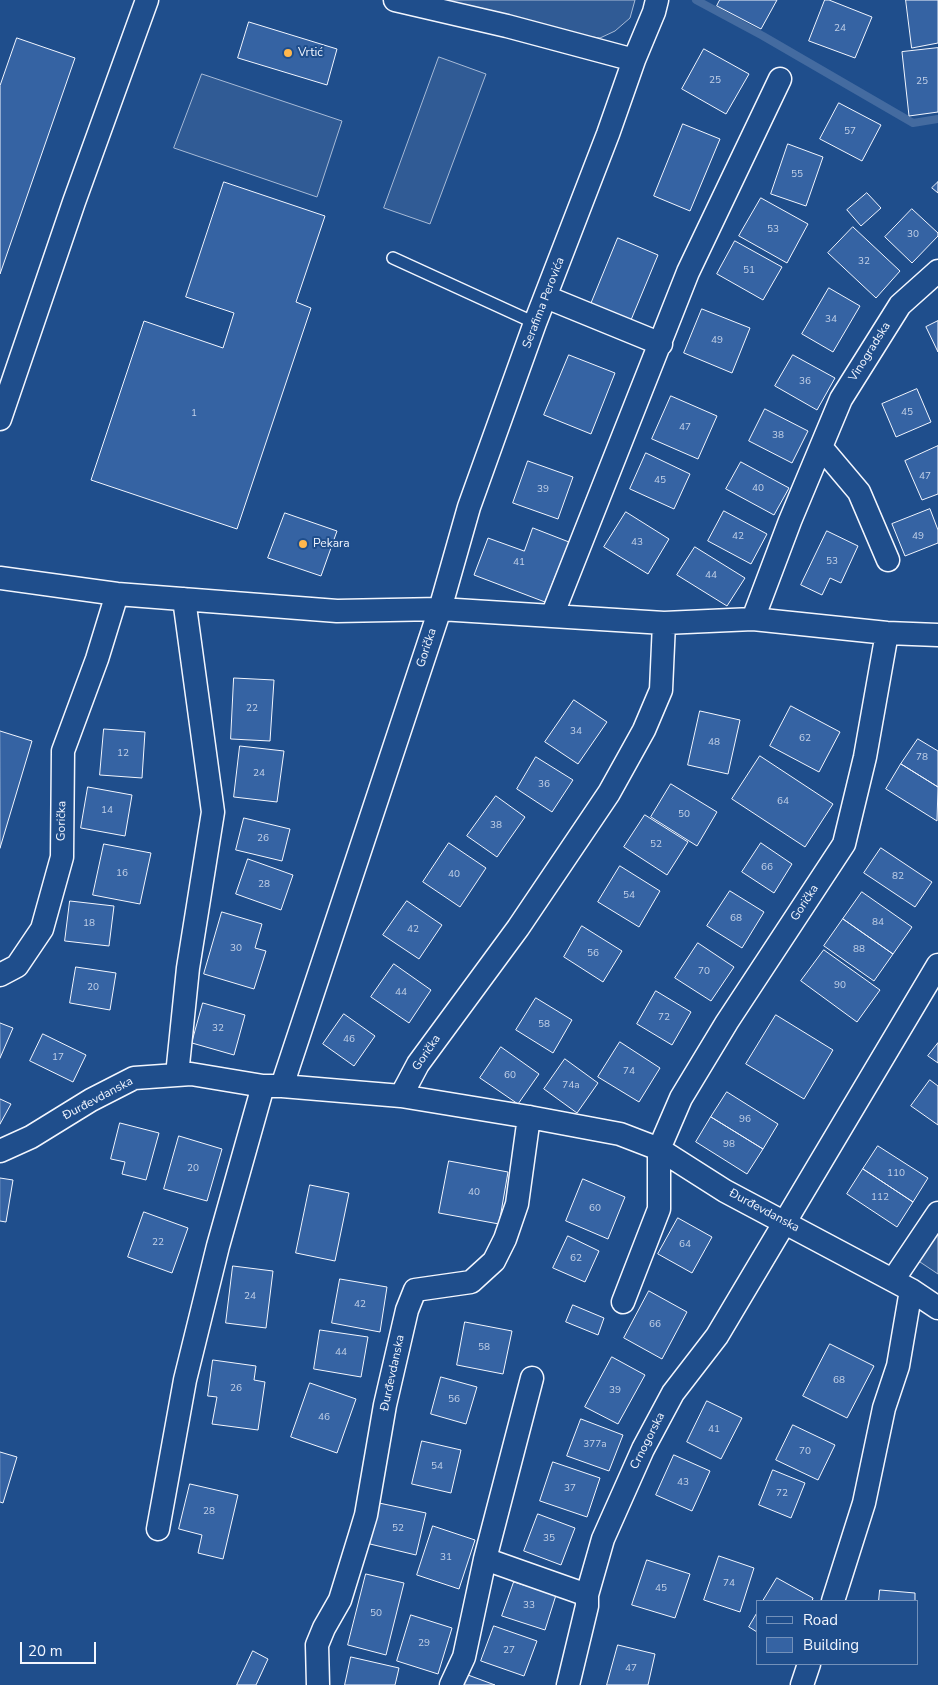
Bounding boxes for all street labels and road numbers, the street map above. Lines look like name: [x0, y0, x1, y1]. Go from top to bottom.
street label: Serafima Perovića: [520, 256, 568, 350]
street label: Vinogradska: [846, 320, 894, 384]
street label: Gorička: [414, 627, 440, 669]
street label: Gorička: [54, 801, 70, 841]
street label: Gorička: [788, 882, 822, 924]
street label: Gorička: [410, 1032, 444, 1074]
street label: Đurđevdanska: [60, 1074, 136, 1124]
street label: Đurđevdanska: [726, 1186, 802, 1236]
street label: Đurđevdanska: [378, 1334, 408, 1412]
street label: Crnogorska: [628, 1410, 668, 1472]

